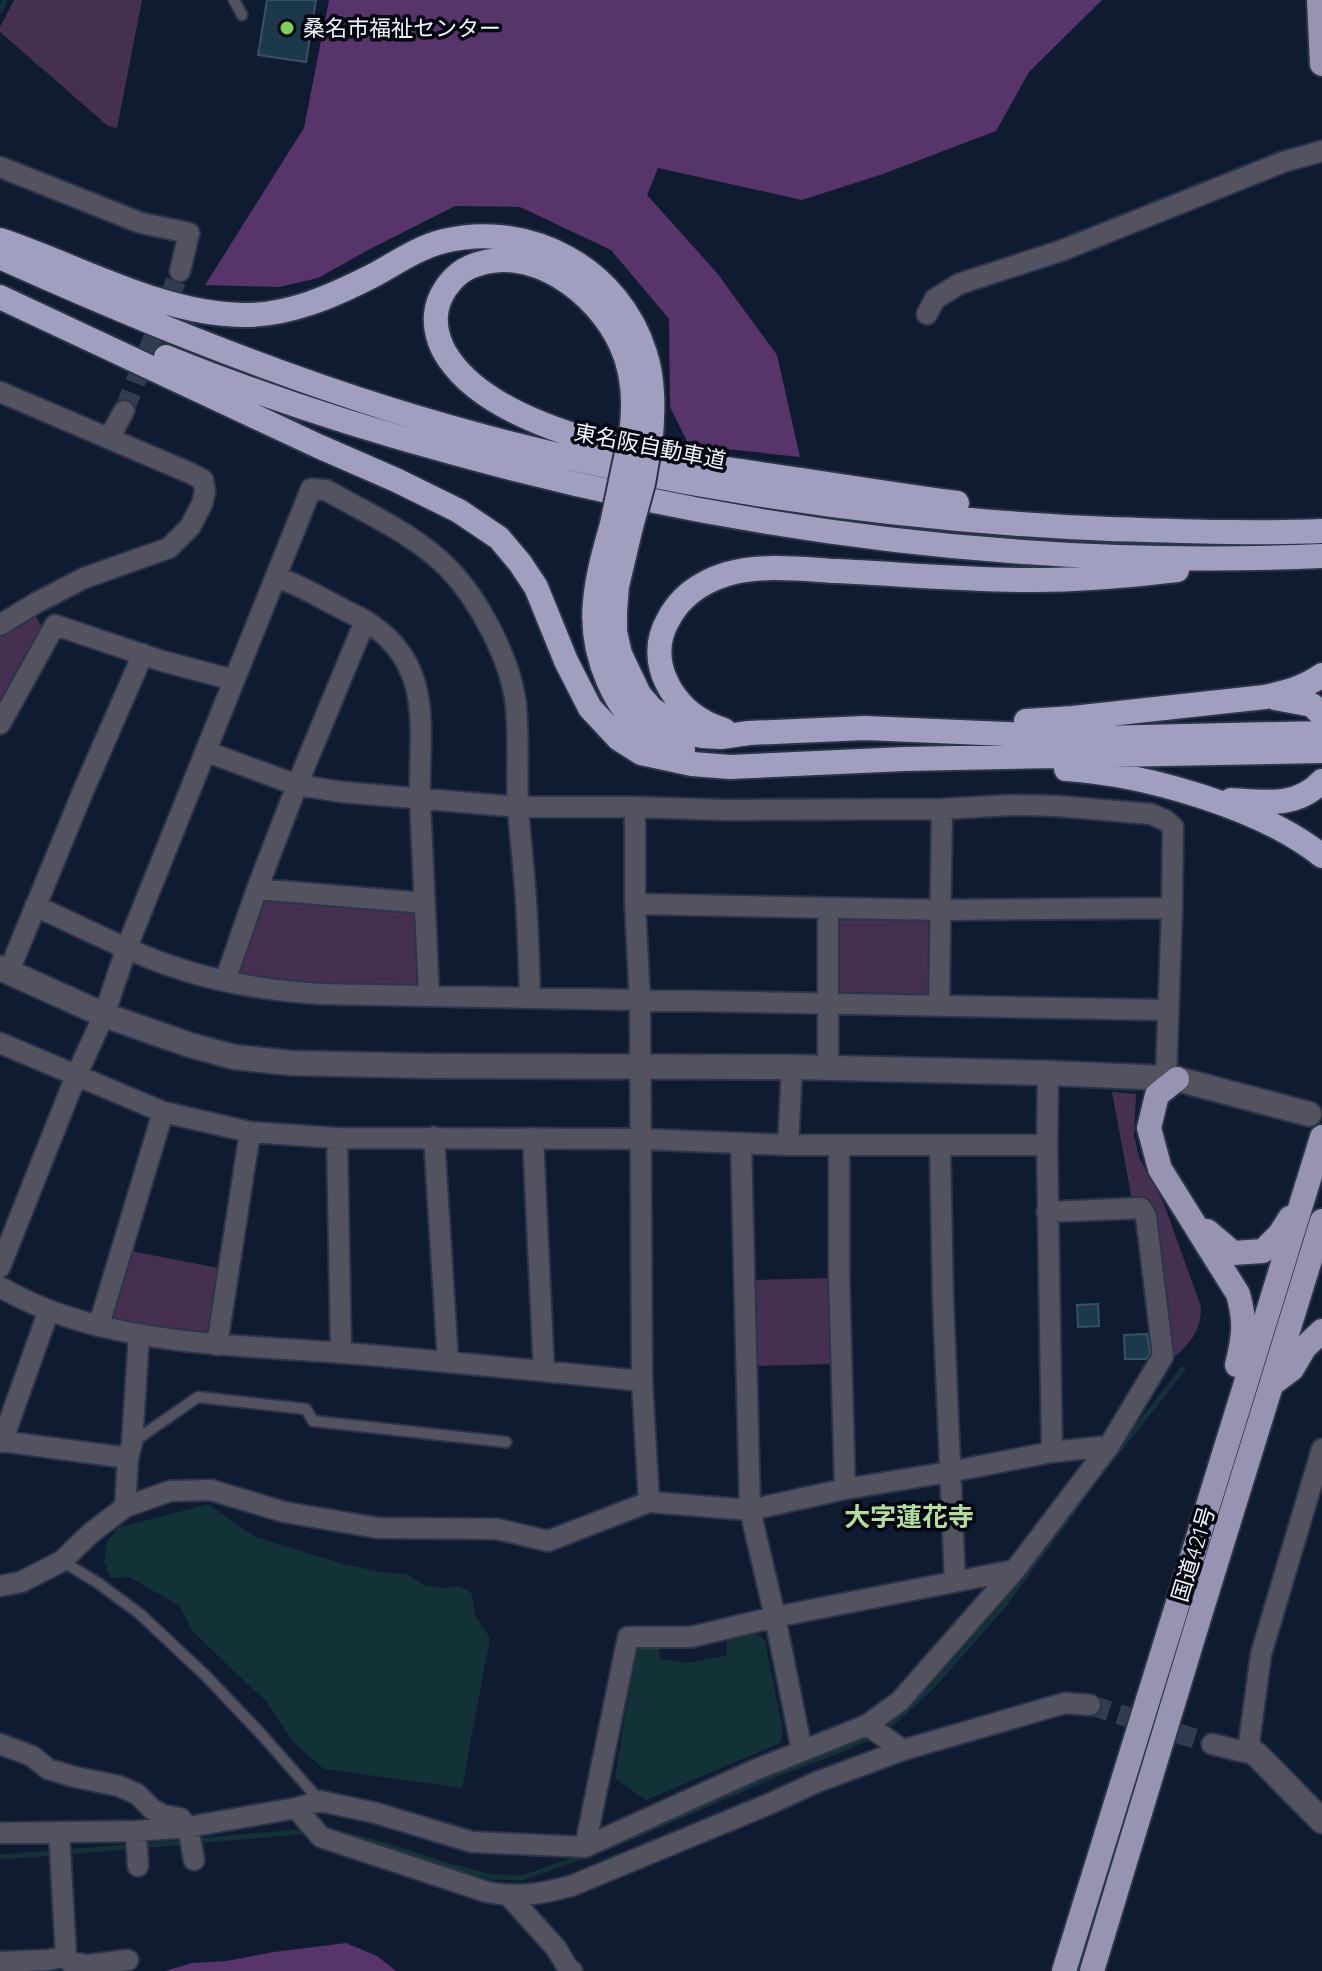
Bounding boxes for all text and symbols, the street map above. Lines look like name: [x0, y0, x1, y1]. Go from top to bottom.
place label: 桑名市福祉センター: [303, 14, 501, 42]
marker: 桑名市福祉センター: [278, 19, 296, 37]
street label: 東名阪自動車道: [572, 418, 728, 474]
district label: 大字蓮花寺: [844, 1500, 974, 1533]
street label: 国道421号: [1165, 1503, 1221, 1605]

